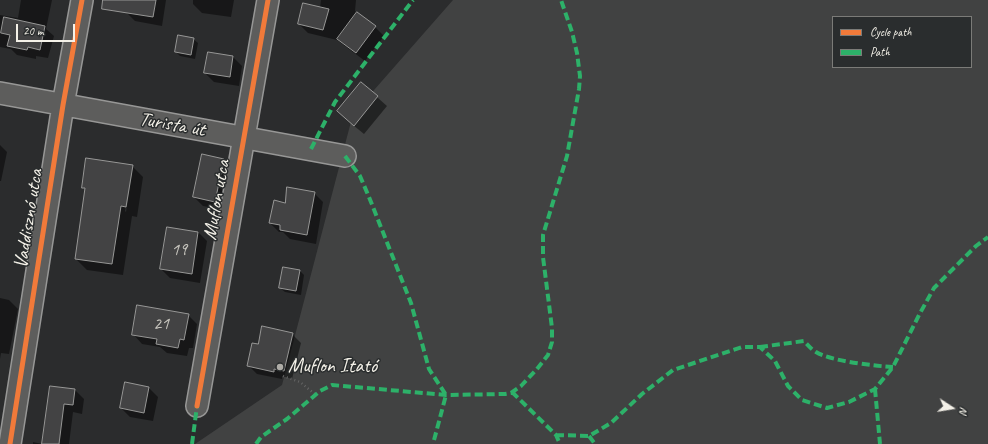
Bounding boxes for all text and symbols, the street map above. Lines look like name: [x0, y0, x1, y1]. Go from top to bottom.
scale bar: [18, 16, 77, 42]
legend: [832, 16, 972, 68]
text: 20 m: [23, 23, 43, 39]
text: Cycle path: [870, 24, 912, 40]
text: Path: [870, 44, 890, 60]
street label: Turista út: [137, 107, 207, 143]
street label: Muflon utca: [198, 158, 236, 242]
street label: Vaddisznó utca: [9, 168, 49, 270]
house number: 19: [171, 239, 187, 261]
house number: 21: [153, 313, 169, 335]
place label: Muflon Itató: [288, 355, 377, 379]
marker: Muflon Itató: [275, 362, 285, 372]
north arrow: [932, 388, 972, 428]
text: N: [956, 406, 971, 415]

